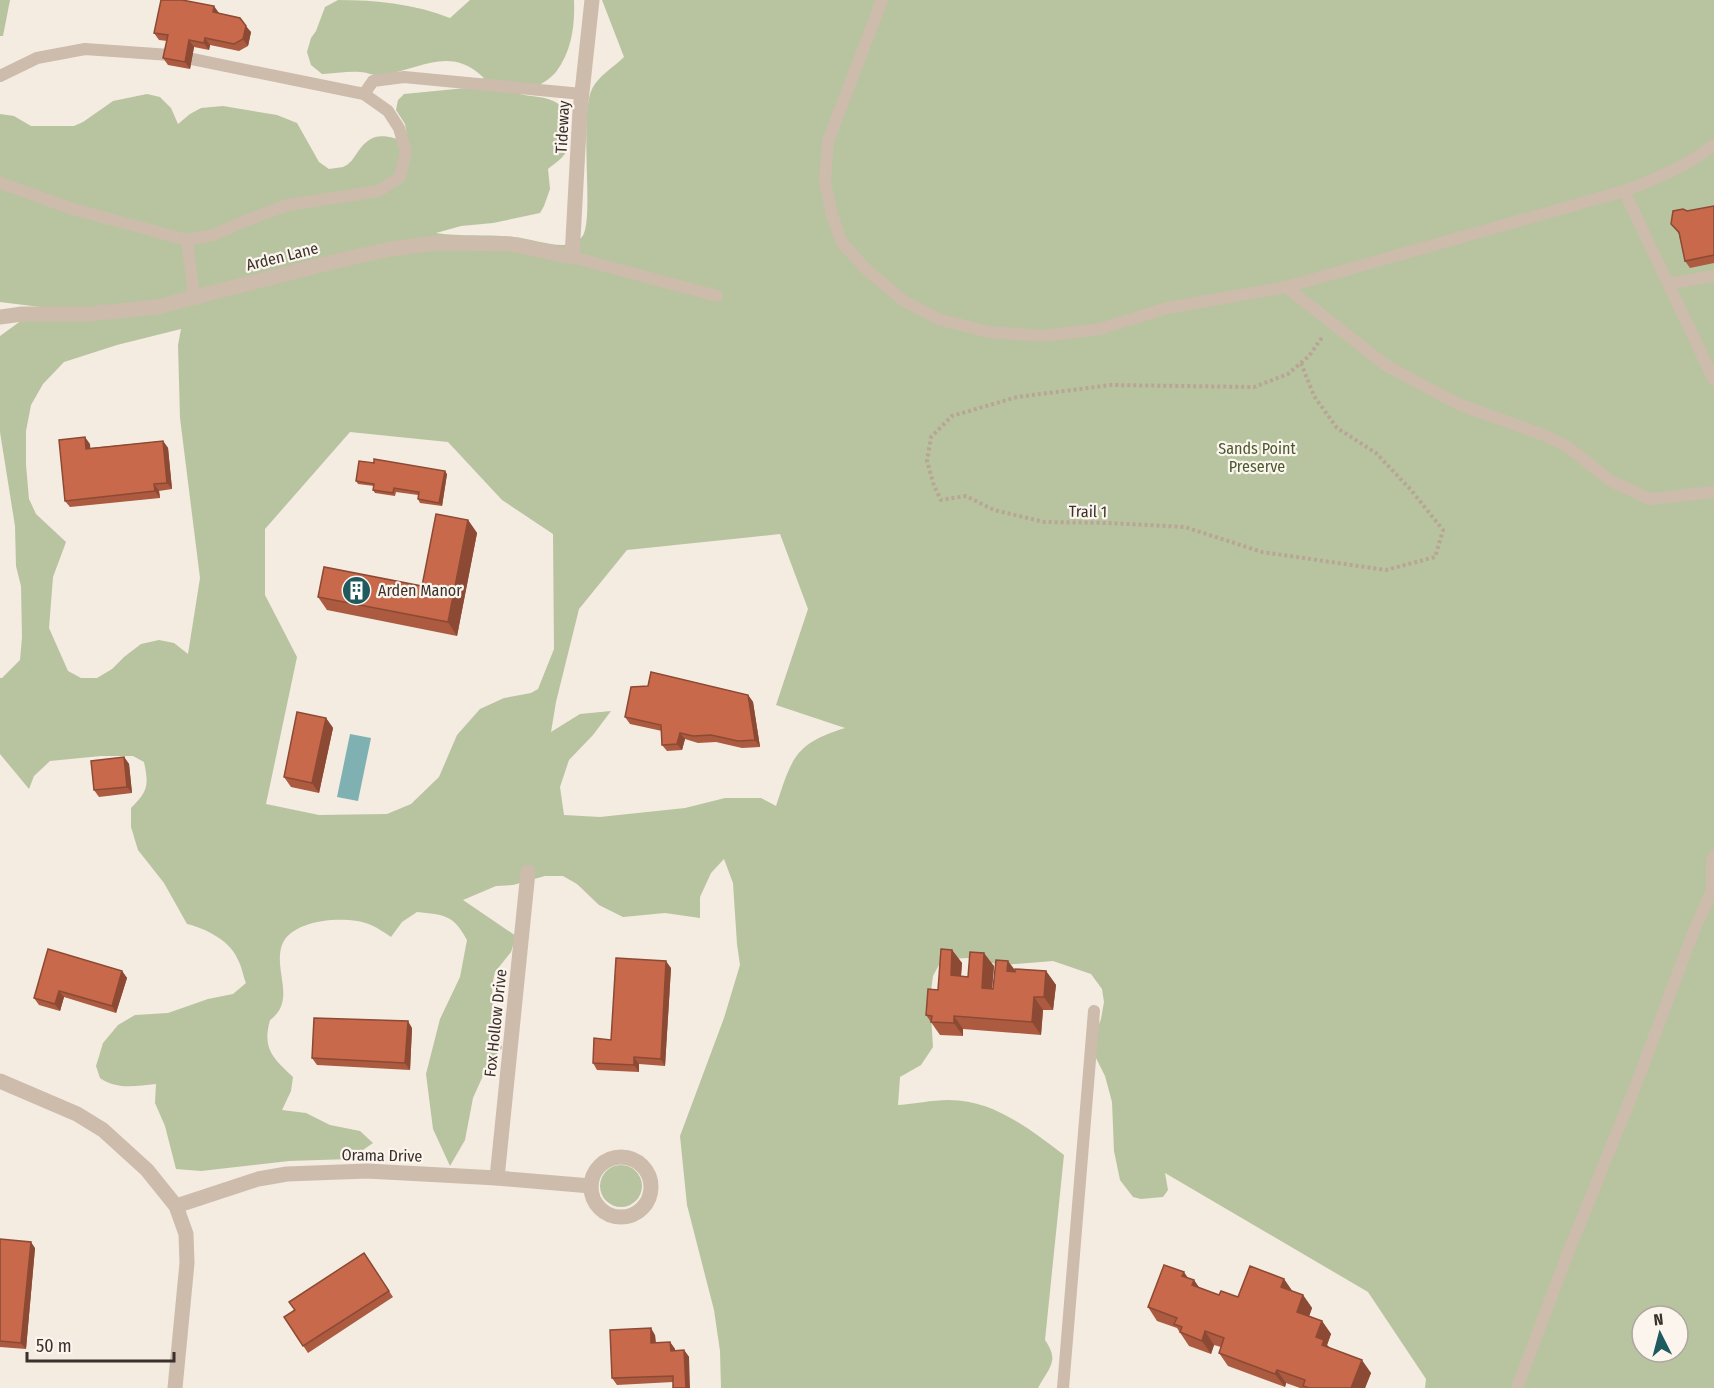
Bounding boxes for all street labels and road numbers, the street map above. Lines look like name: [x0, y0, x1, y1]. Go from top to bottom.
street label: Tideway: [552, 99, 573, 154]
street label: Arden Lane: [244, 238, 320, 275]
street label: Trail 1: [1069, 502, 1107, 521]
street label: Fox Hollow Drive: [480, 968, 511, 1078]
street label: Orama Drive: [341, 1145, 423, 1166]

